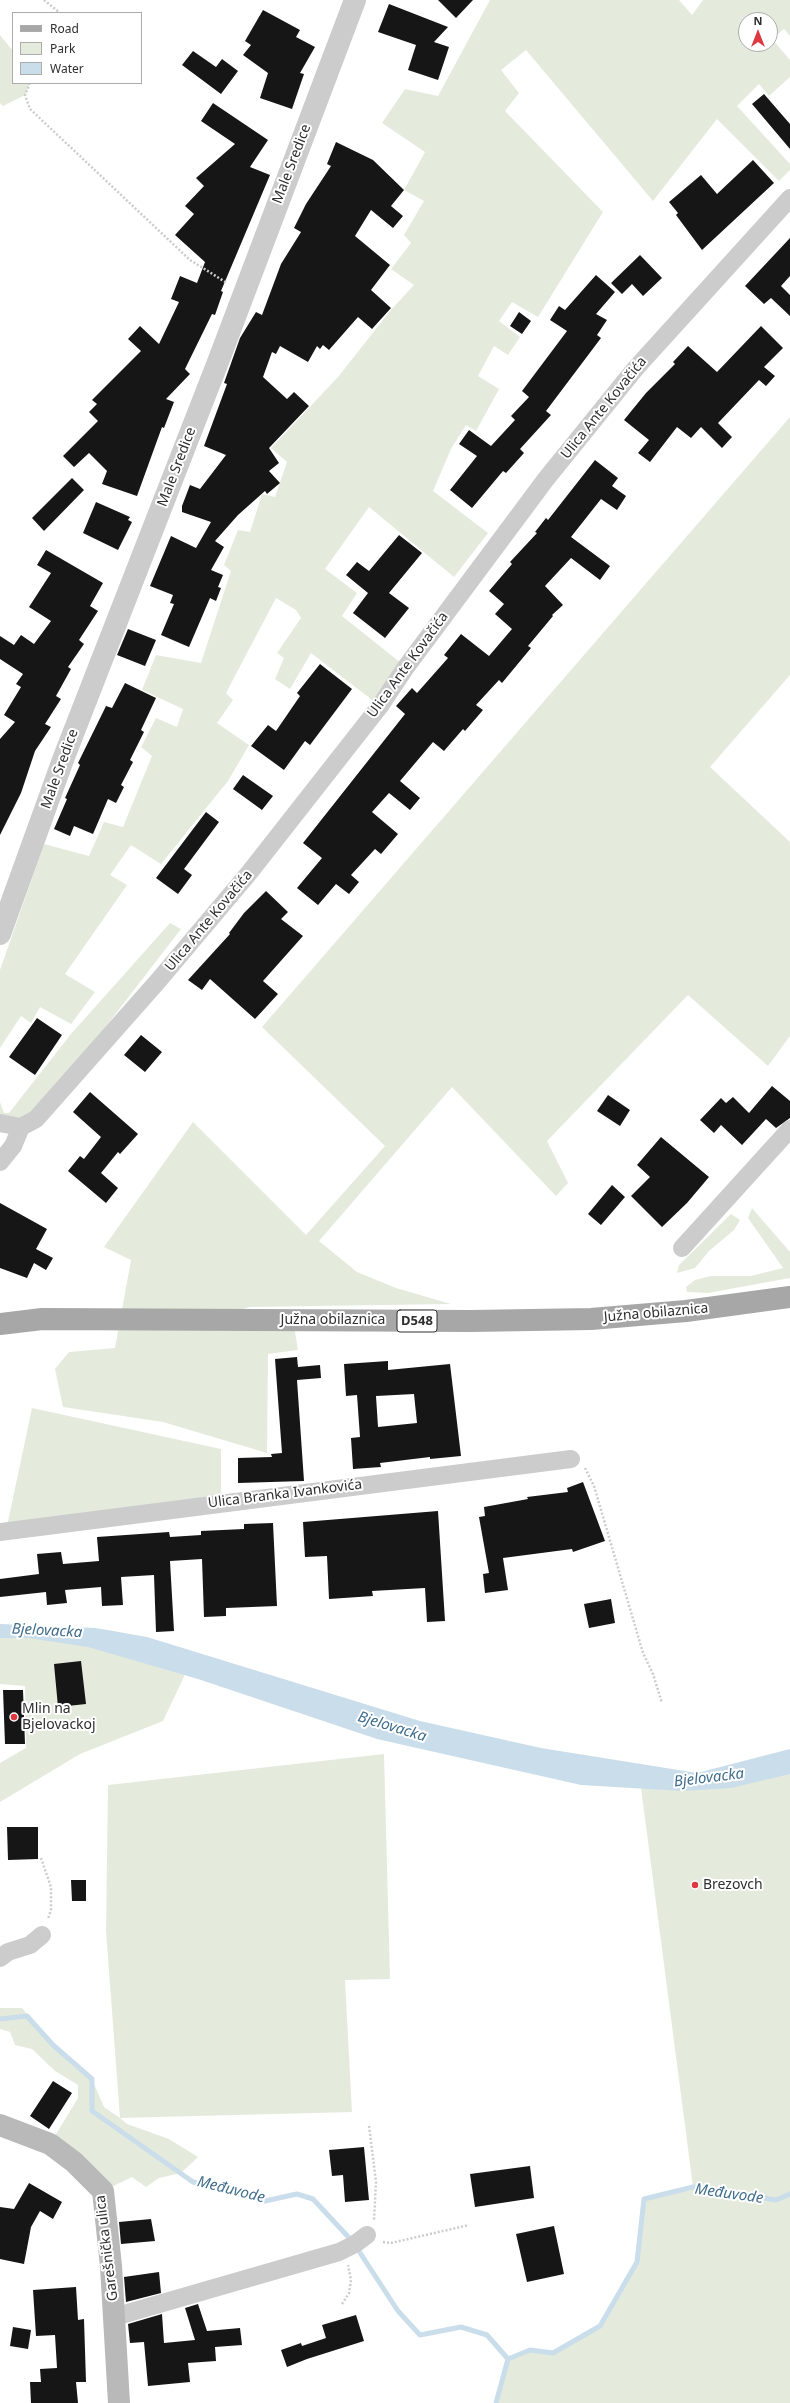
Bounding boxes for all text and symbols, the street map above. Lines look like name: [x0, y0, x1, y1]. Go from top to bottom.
legend: [12, 12, 142, 84]
north arrow: [738, 12, 778, 52]
text: N: [754, 13, 762, 28]
text: Road: [50, 20, 79, 37]
text: Park: [50, 40, 75, 57]
text: Water: [50, 60, 84, 77]
street label: Male Sredice: [269, 122, 315, 206]
street label: Ulica Ante Kovačića: [558, 354, 650, 462]
street label: Male Sredice: [154, 425, 200, 509]
street label: Ulica Ante Kovačića: [364, 609, 452, 721]
street label: Male Sredice: [38, 727, 82, 811]
street label: Ulica Ante Kovačića: [162, 867, 256, 975]
street label: Južna obilaznica: [603, 1300, 709, 1326]
road number: D548: [397, 1310, 437, 1332]
street label: Južna obilaznica: [281, 1312, 385, 1328]
street label: Ulica Branka Ivankovića: [207, 1476, 363, 1512]
water label: Bjelovacka: [11, 1620, 83, 1642]
place label: Mlin na Bjelovackoj: [22, 1701, 96, 1734]
water label: Bjelovacka: [356, 1708, 428, 1746]
marker: Mlin na Bjelovackoj: [9, 1712, 19, 1722]
water label: Bjelovacka: [673, 1765, 745, 1791]
place label: Brezovch: [703, 1877, 763, 1893]
marker: Brezovch: [690, 1880, 700, 1890]
water label: Međuvode: [195, 2173, 267, 2207]
water label: Međuvode: [694, 2180, 764, 2208]
street label: Garešnička ulica: [92, 2194, 122, 2302]

